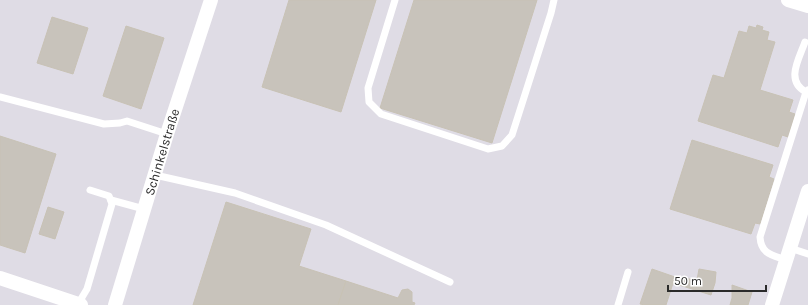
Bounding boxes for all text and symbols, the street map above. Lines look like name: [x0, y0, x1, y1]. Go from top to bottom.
street label: Schinkelstraße: [142, 106, 182, 197]
scale bar: [668, 267, 766, 293]
text: 50 m: [674, 274, 702, 288]

